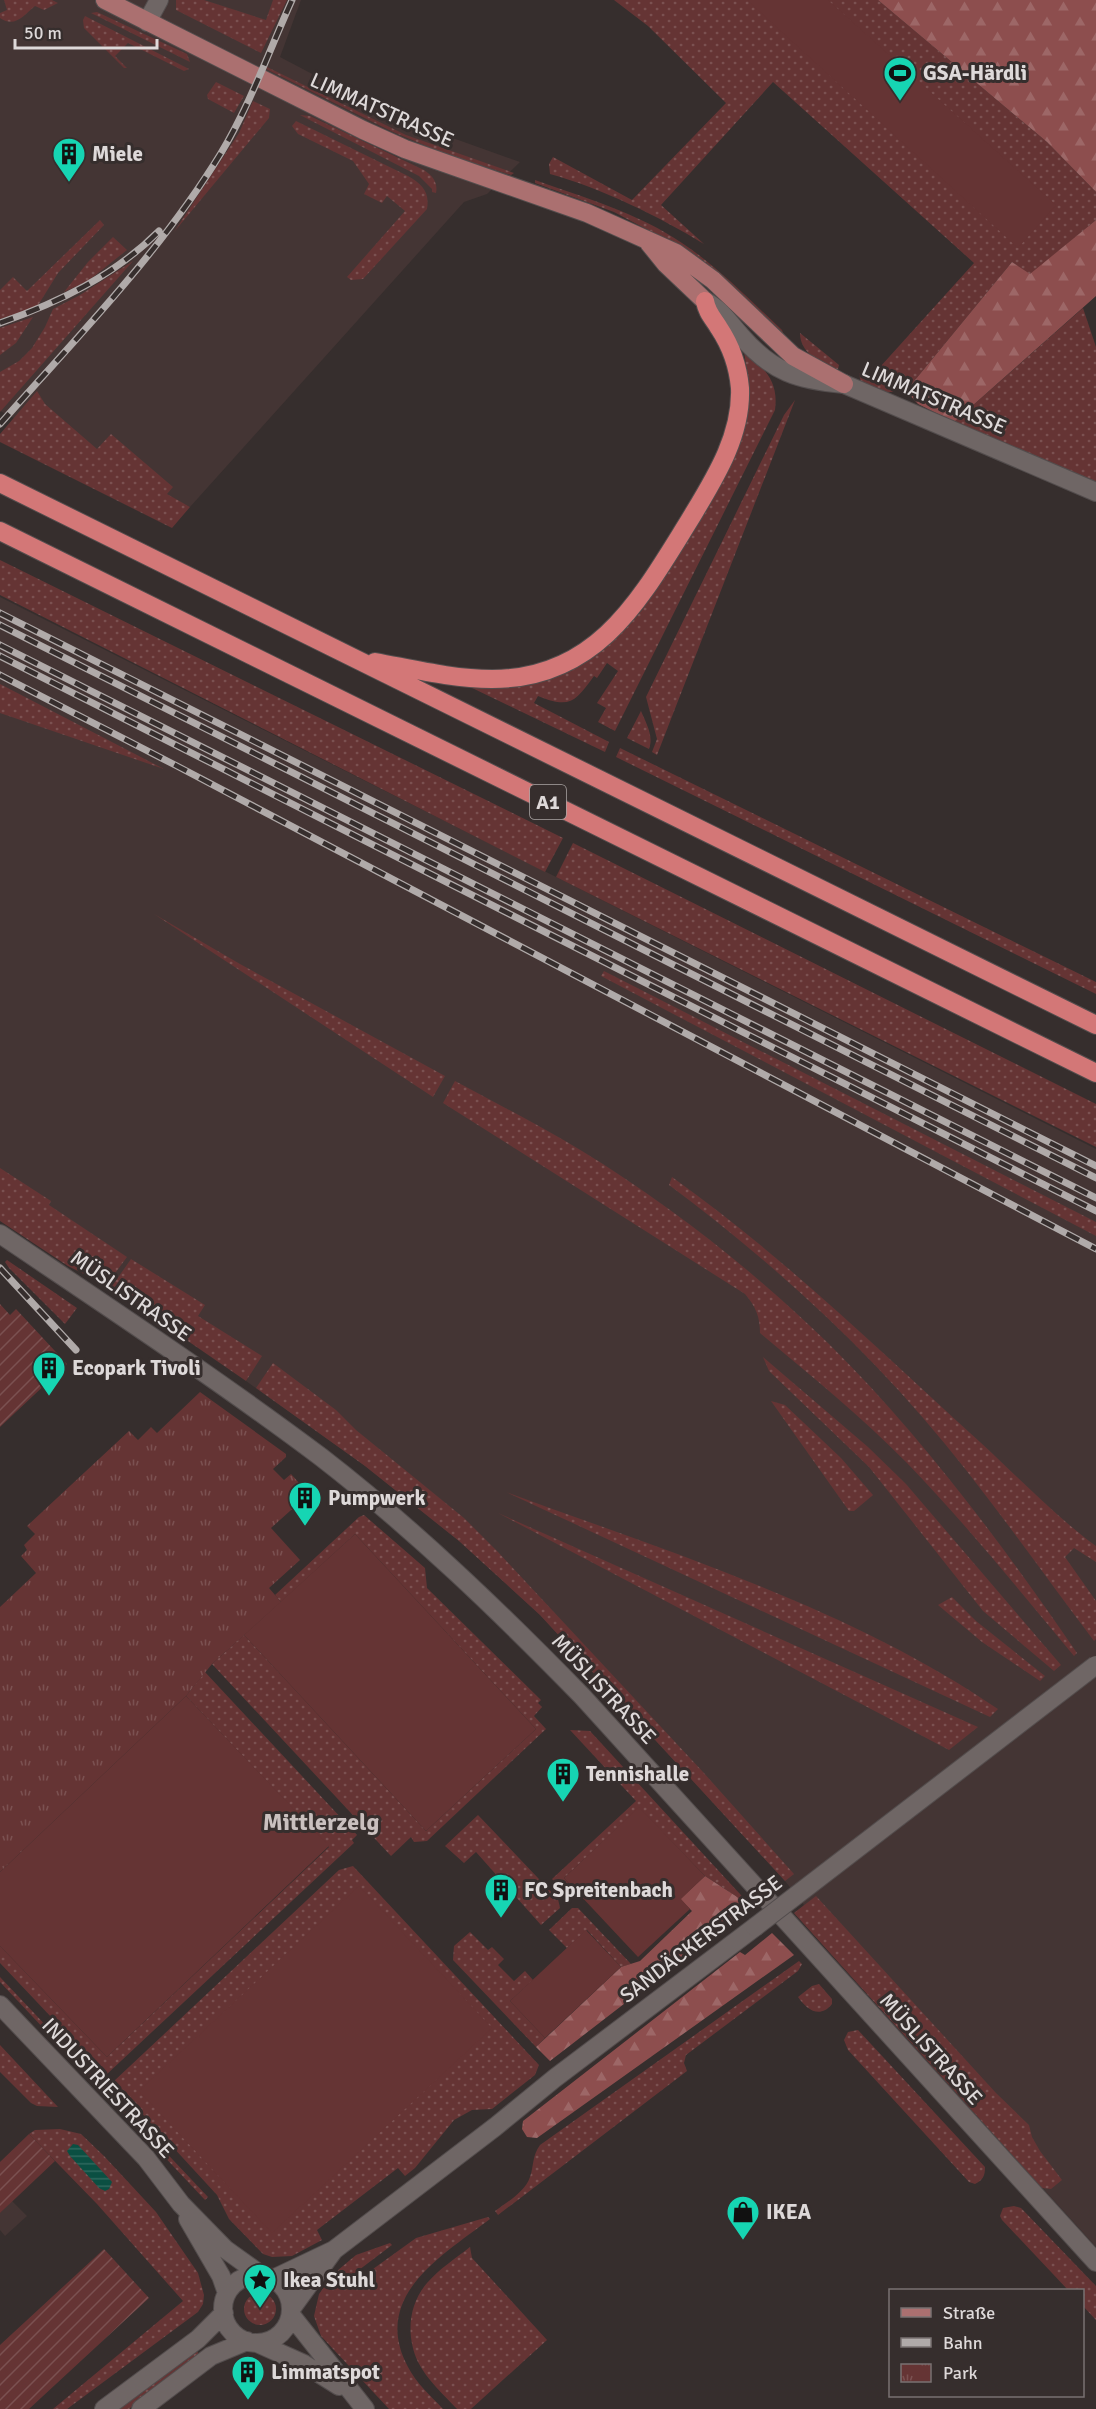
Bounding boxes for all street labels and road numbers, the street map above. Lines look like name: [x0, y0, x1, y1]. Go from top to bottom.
street label: LIMMATSTRASSE: [306, 67, 458, 153]
street label: LIMMATSTRASSE: [858, 356, 1010, 440]
road number: A1: [530, 785, 566, 819]
street label: MÜSLISTRASSE: [66, 1245, 196, 1347]
street label: MÜSLISTRASSE: [546, 1628, 662, 1750]
street label: SANDÄCKERSTRASSE: [615, 1869, 787, 2009]
street label: MÜSLISTRASSE: [874, 1988, 988, 2110]
street label: INDUSTRIESTRASSE: [36, 2012, 180, 2164]

